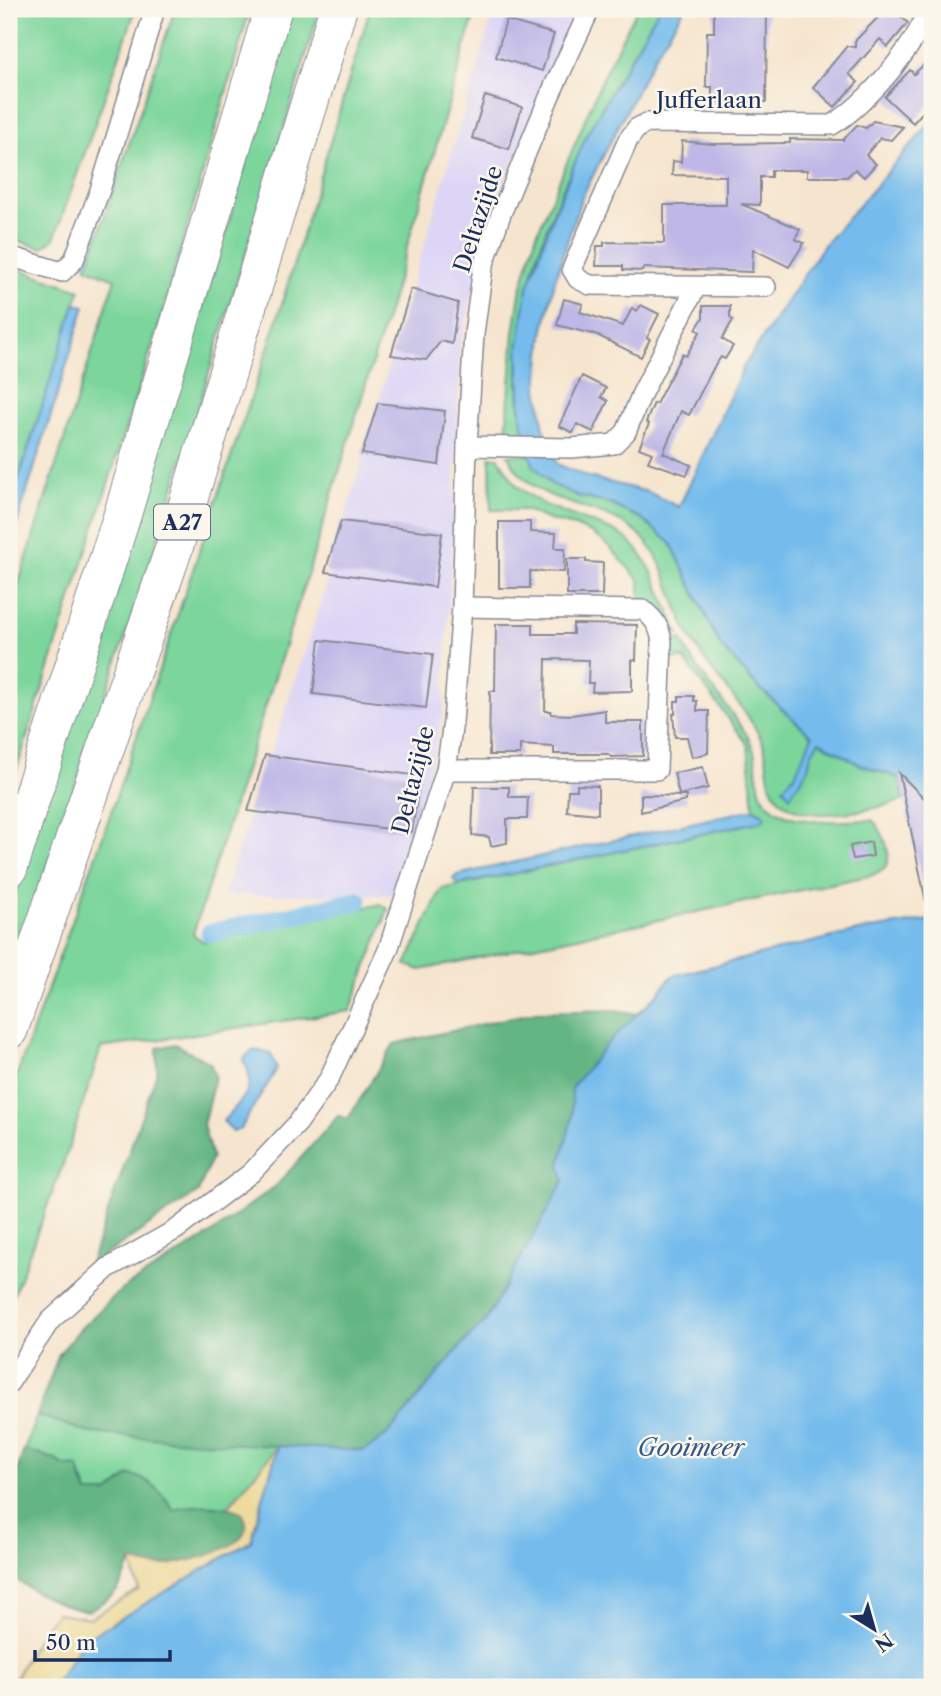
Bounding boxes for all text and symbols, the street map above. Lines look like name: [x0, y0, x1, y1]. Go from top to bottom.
street label: Jufferlaan: [653, 86, 762, 114]
street label: Deltazijde: [448, 162, 508, 276]
road number: A27: [154, 504, 210, 540]
street label: Deltazijde: [386, 723, 440, 837]
water label: Gooimeer: [637, 1433, 746, 1462]
north arrow: [839, 1594, 909, 1664]
scale bar: [35, 1619, 170, 1663]
text: N: [870, 1628, 897, 1656]
text: 50 m: [46, 1630, 96, 1655]

